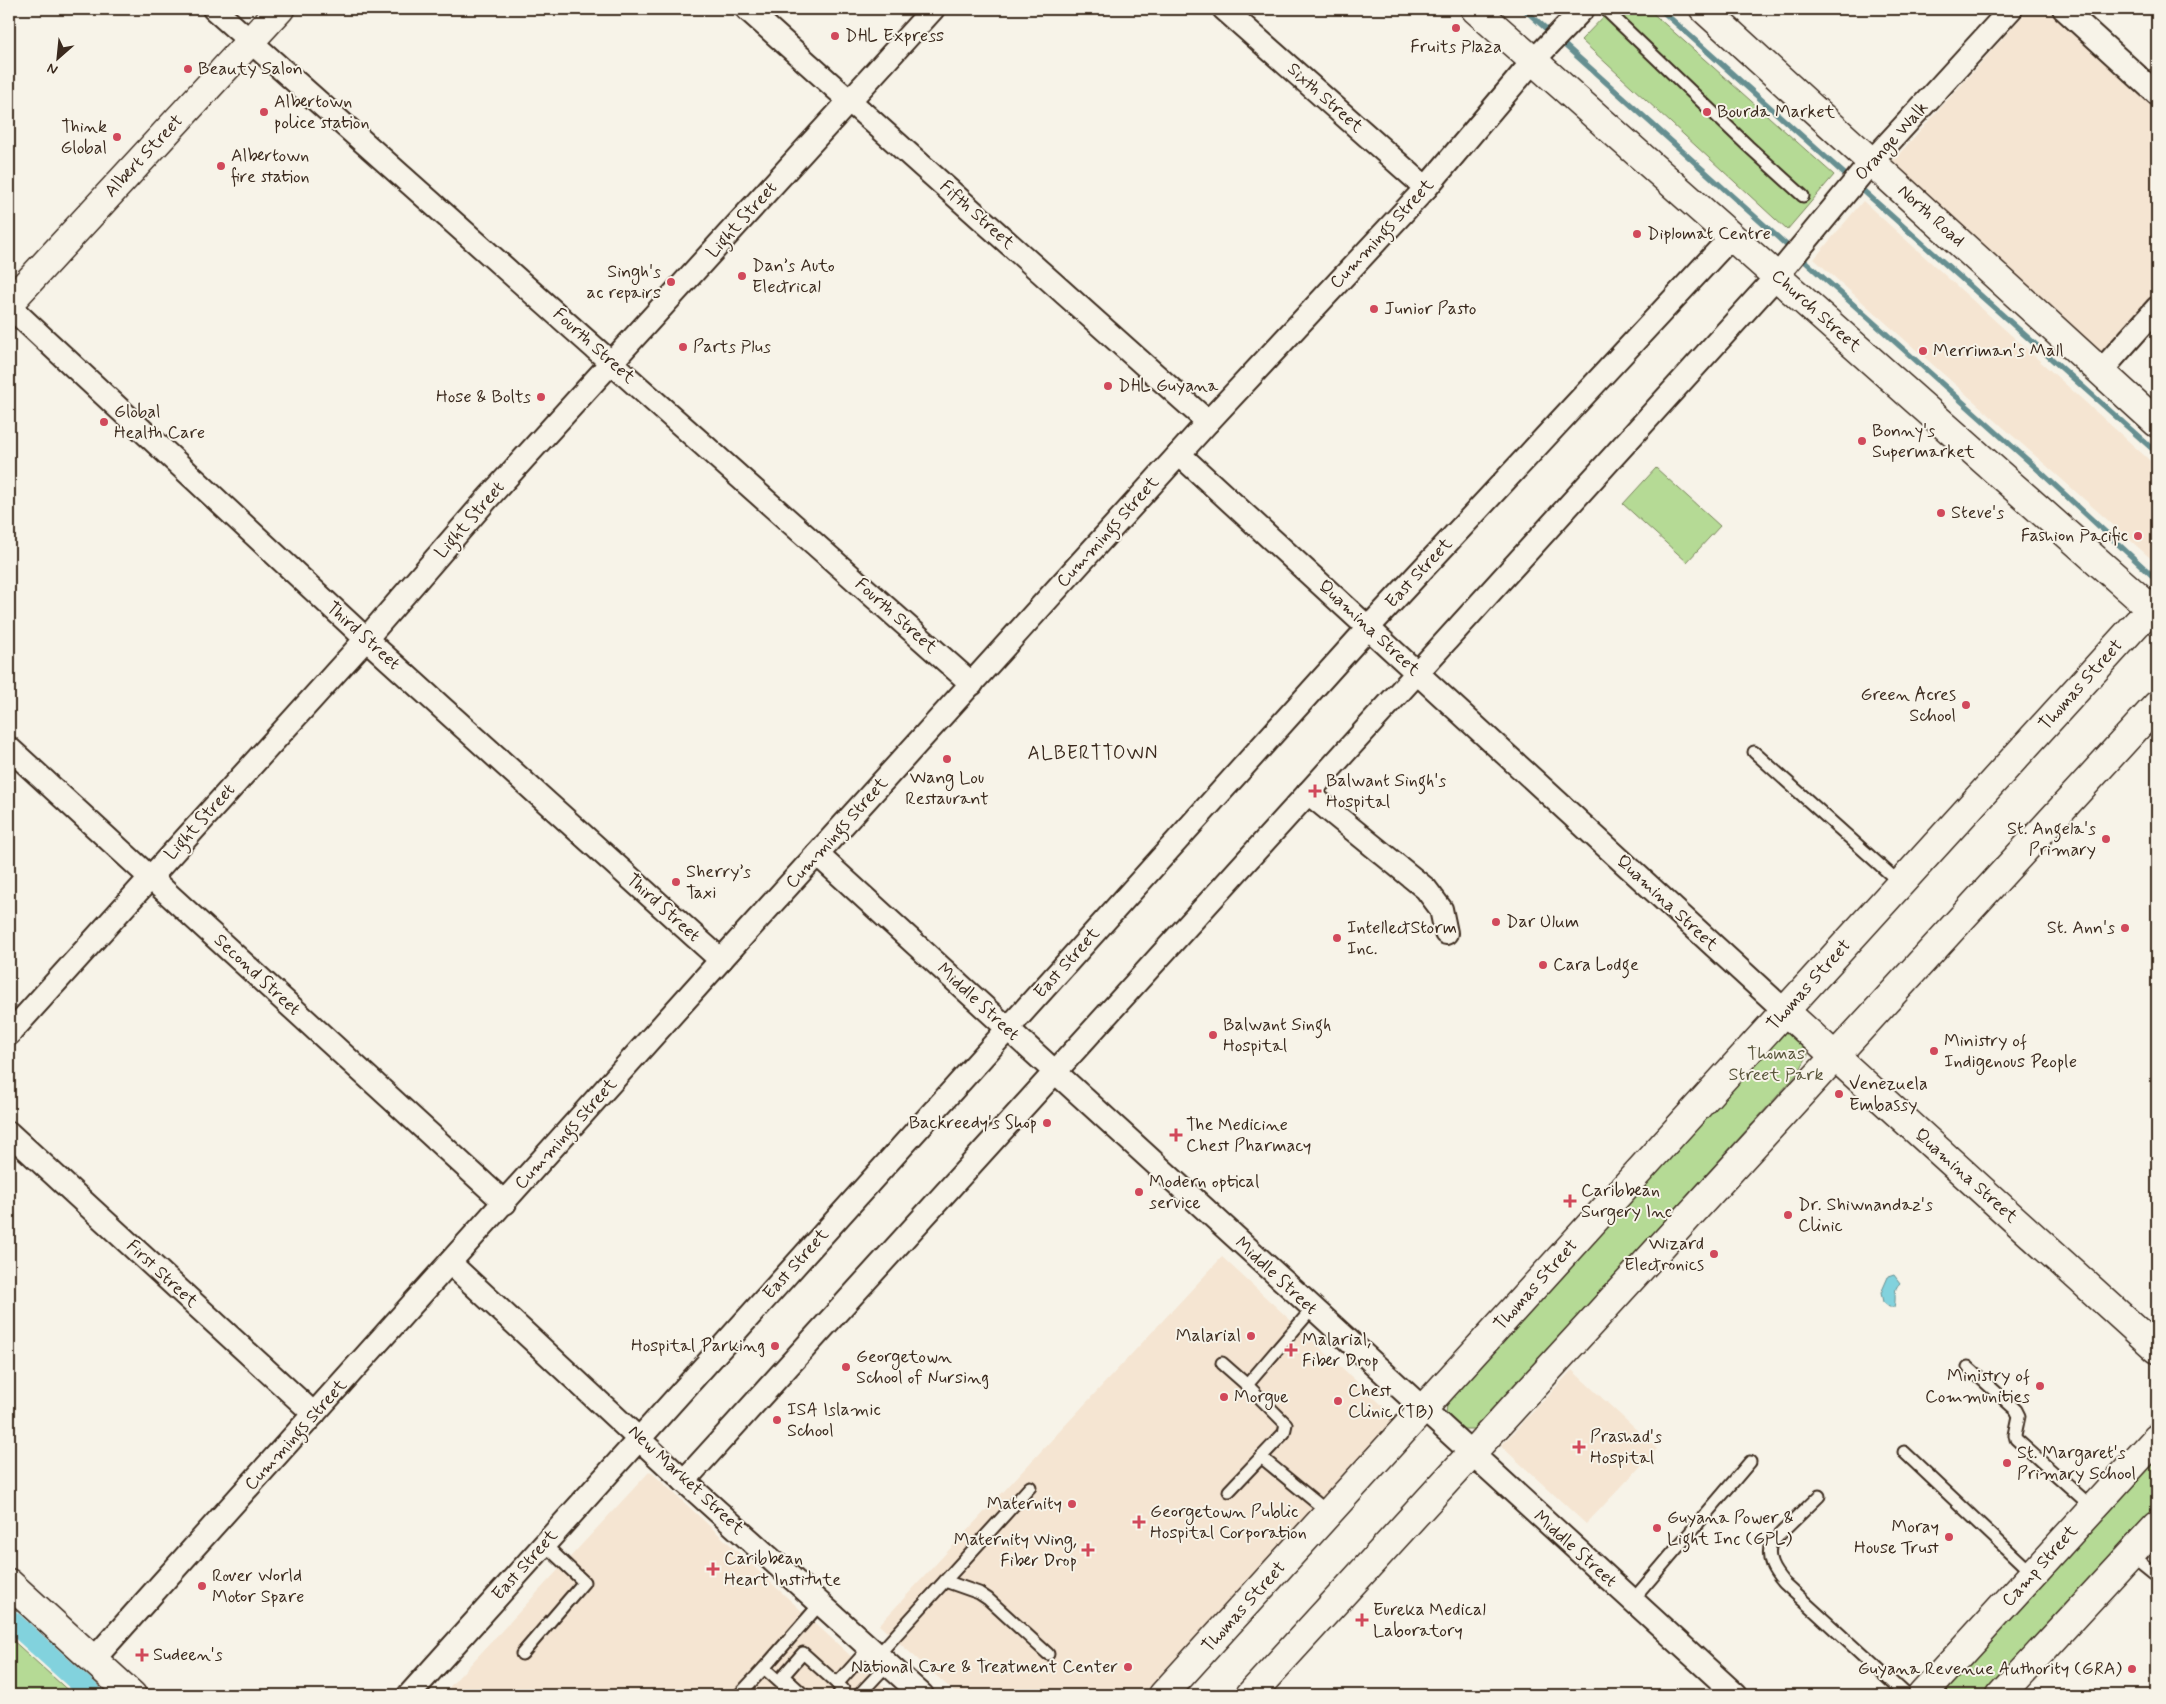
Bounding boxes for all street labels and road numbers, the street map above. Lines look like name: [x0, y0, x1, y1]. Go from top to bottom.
street label: Sixth Street: [1282, 57, 1369, 139]
street label: Orange Walk: [1850, 96, 1935, 186]
street label: Albert Street: [99, 109, 189, 203]
street label: Cummings Street: [1325, 173, 1441, 296]
street label: Fifth Street: [934, 175, 1020, 255]
street label: Light Street: [701, 176, 784, 265]
street label: North Road: [1892, 179, 1970, 253]
street label: Church Street: [1766, 264, 1866, 358]
street label: Fourth Street: [548, 303, 641, 390]
street label: Cummings Street: [1051, 471, 1166, 594]
street label: Light Street: [430, 476, 512, 565]
street label: East Street: [1380, 532, 1458, 613]
street label: Fourth Street: [850, 573, 943, 660]
street label: Quamina Street: [1313, 574, 1426, 682]
street label: Third Street: [321, 596, 405, 676]
street label: Thomas Street: [2034, 634, 2128, 736]
street label: Cummings Street: [780, 772, 895, 895]
street label: Light Street: [159, 778, 242, 867]
street label: Quamina Street: [1611, 849, 1724, 957]
street label: Third Street: [621, 868, 705, 948]
street label: East Street: [1029, 922, 1106, 1004]
street label: Second Street: [209, 929, 306, 1021]
street label: Thomas Street: [1762, 934, 1856, 1036]
street label: Middle Street: [932, 958, 1025, 1047]
street label: Cummings Street: [509, 1073, 624, 1196]
street label: Quamina Street: [1909, 1123, 2023, 1229]
street label: East Street: [758, 1223, 835, 1305]
street label: Middle Street: [1230, 1232, 1323, 1321]
street label: Thomas Street: [1489, 1234, 1583, 1336]
street label: First Street: [121, 1235, 203, 1314]
street label: Cummings Street: [239, 1374, 354, 1497]
street label: New Market Street: [623, 1420, 750, 1541]
street label: Middle Street: [1528, 1505, 1622, 1593]
street label: Camp Street: [1997, 1519, 2084, 1612]
street label: East Street: [487, 1524, 564, 1606]
street label: Thomas Street: [1197, 1556, 1291, 1658]

